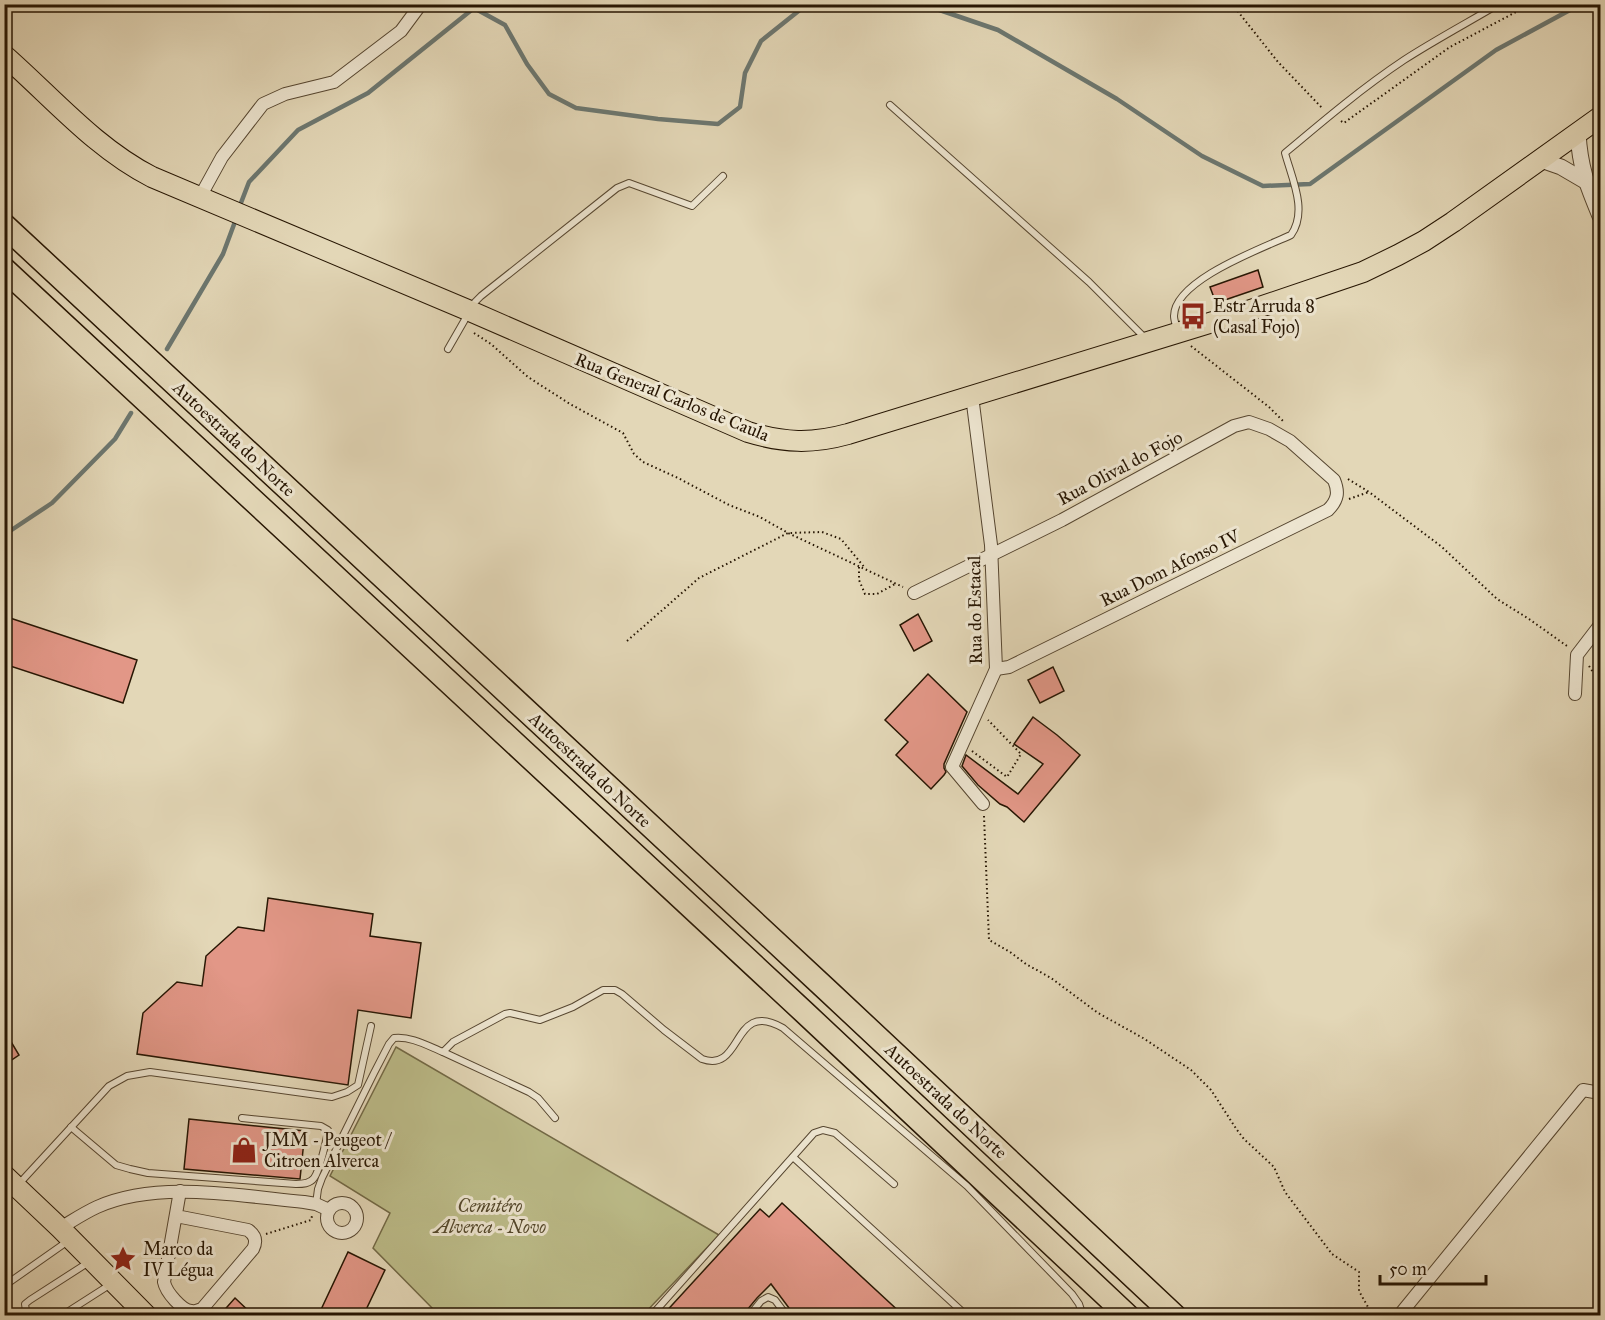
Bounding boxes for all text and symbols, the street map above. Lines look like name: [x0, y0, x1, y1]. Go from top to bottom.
place label: Estr Arruda 8 (Casal Fojo): [1213, 295, 1315, 339]
bus stop icon: Estr Arruda 8 (Casal Fojo): [1178, 301, 1208, 331]
street label: Rua General Carlos de Caula: [572, 348, 773, 446]
street label: Autoestrada do Norte: [168, 376, 300, 501]
street label: Rua Olival do Fojo: [1054, 426, 1186, 510]
street label: Rua Dom Afonso IV: [1097, 524, 1245, 611]
street label: Rua do Estacal: [963, 555, 987, 665]
street label: Autoestrada do Norte: [524, 707, 656, 832]
street label: Autoestrada do Norte: [880, 1038, 1012, 1163]
place label: JMM - Peugeot / Citroen Alverca: [262, 1129, 393, 1172]
shop icon: JMM - Peugeot / Citroen Alverca: [229, 1135, 259, 1165]
park label: Cemitéro Alverca - Novo: [432, 1195, 546, 1238]
place label: Marco da IV Légua: [143, 1238, 214, 1282]
place icon: Marco da IV Légua: [108, 1244, 138, 1274]
scale bar: [1380, 1248, 1486, 1286]
text: 50 m: [1389, 1258, 1427, 1280]

